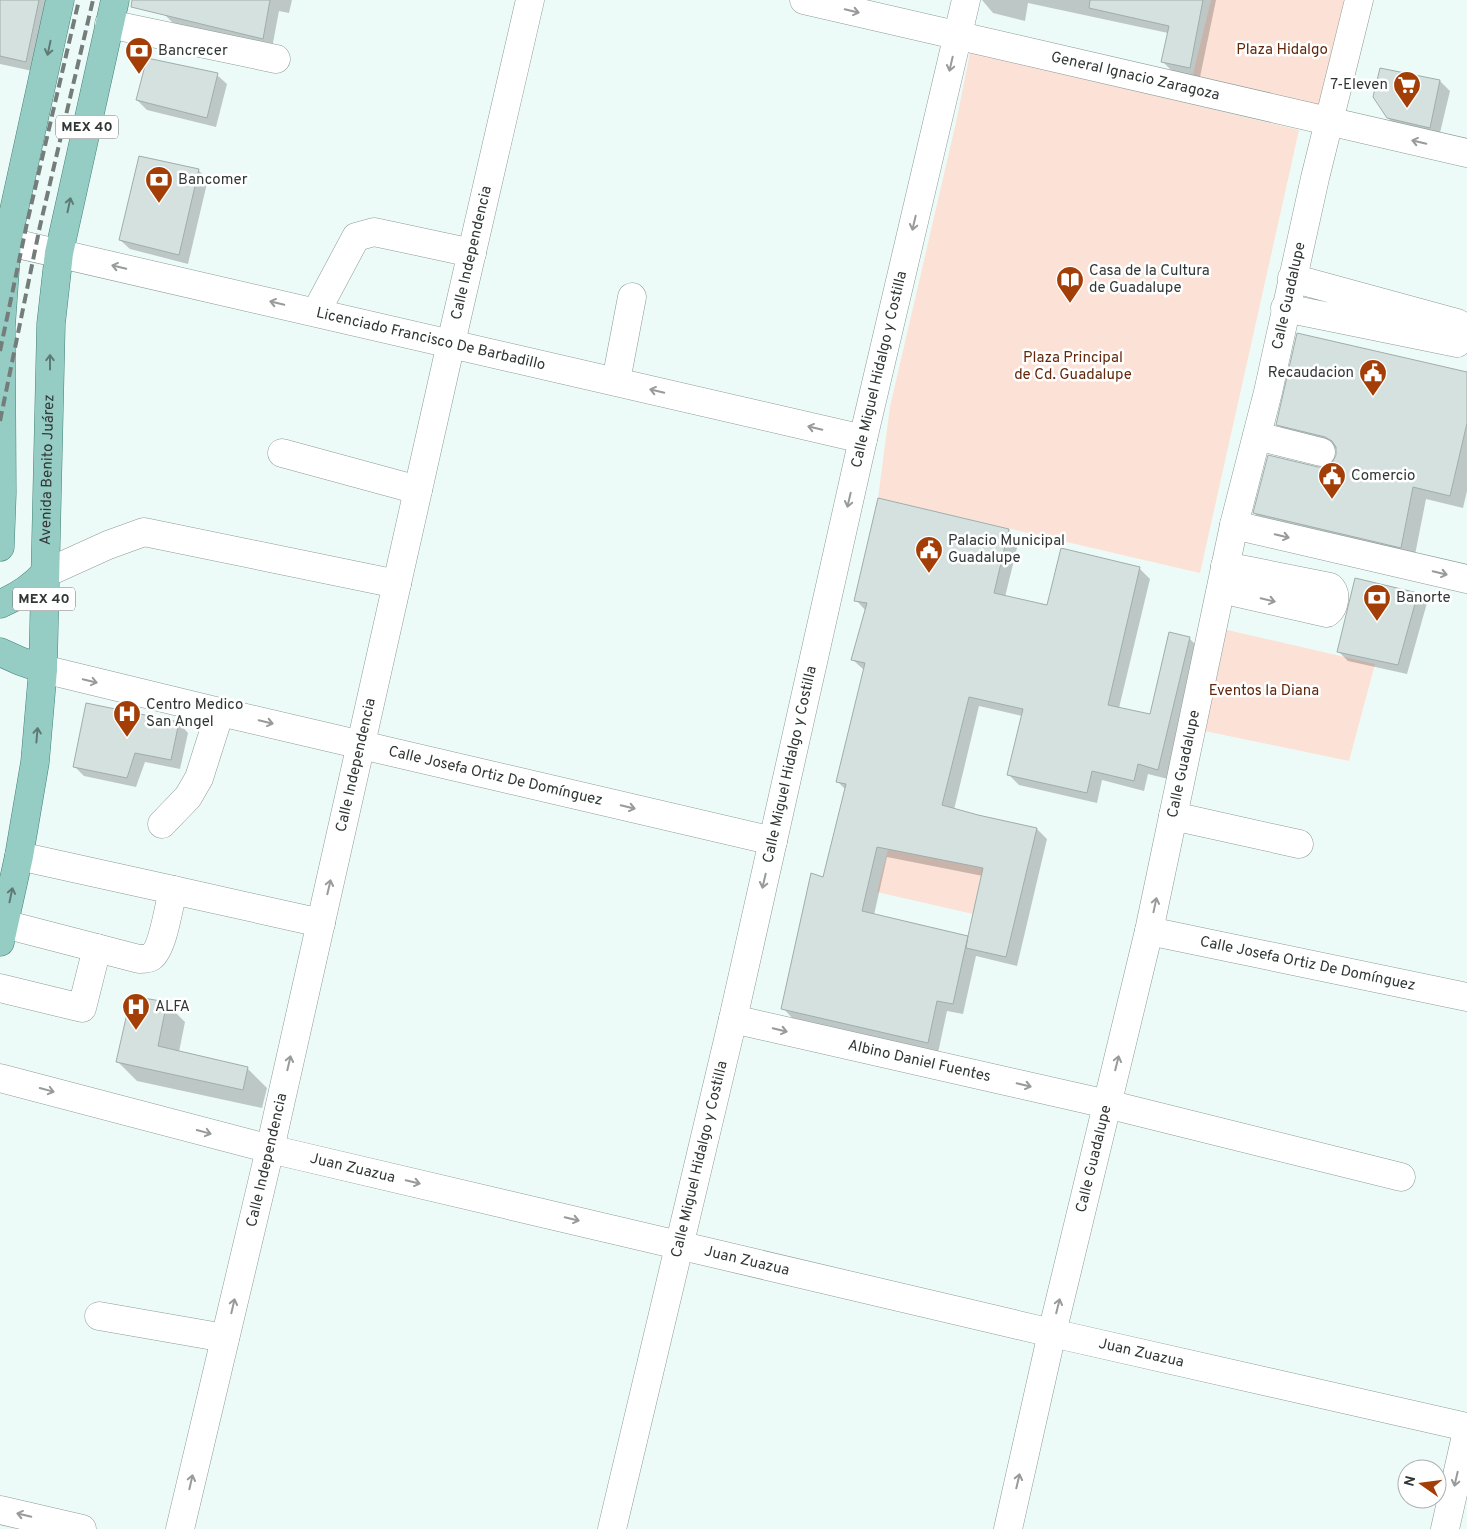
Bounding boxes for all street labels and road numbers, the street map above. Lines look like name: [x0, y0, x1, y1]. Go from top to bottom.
street label: General Ignacio Zaragoza: [1049, 48, 1222, 105]
road number: MEX 40: [56, 115, 118, 138]
street label: Calle Independencia: [447, 184, 496, 322]
street label: Calle Guadalupe: [1268, 240, 1310, 351]
street label: Calle Miguel Hidalgo y Costilla: [847, 269, 912, 470]
street label: Licenciado Francisco De Barbadillo: [314, 304, 547, 375]
street label: Avenida Benito Juárez: [36, 394, 59, 545]
road number: MEX 40: [13, 588, 75, 610]
street label: Calle Miguel Hidalgo y Costilla: [759, 664, 821, 865]
street label: Calle Independencia: [332, 696, 380, 834]
street label: Calle Guadalupe: [1163, 708, 1204, 820]
street label: Calle Josefa Ortiz De Domínguez: [386, 742, 605, 810]
street label: Calle Josefa Ortiz De Domínguez: [1198, 932, 1417, 996]
street label: Albino Daniel Fuentes: [846, 1036, 993, 1087]
street label: Calle Miguel Hidalgo y Costilla: [667, 1059, 732, 1260]
street label: Calle Independencia: [242, 1091, 292, 1229]
street label: Calle Guadalupe: [1072, 1103, 1116, 1214]
street label: Juan Zuazua: [308, 1149, 397, 1188]
street label: Juan Zuazua: [702, 1242, 791, 1280]
street label: Juan Zuazua: [1097, 1334, 1186, 1372]

